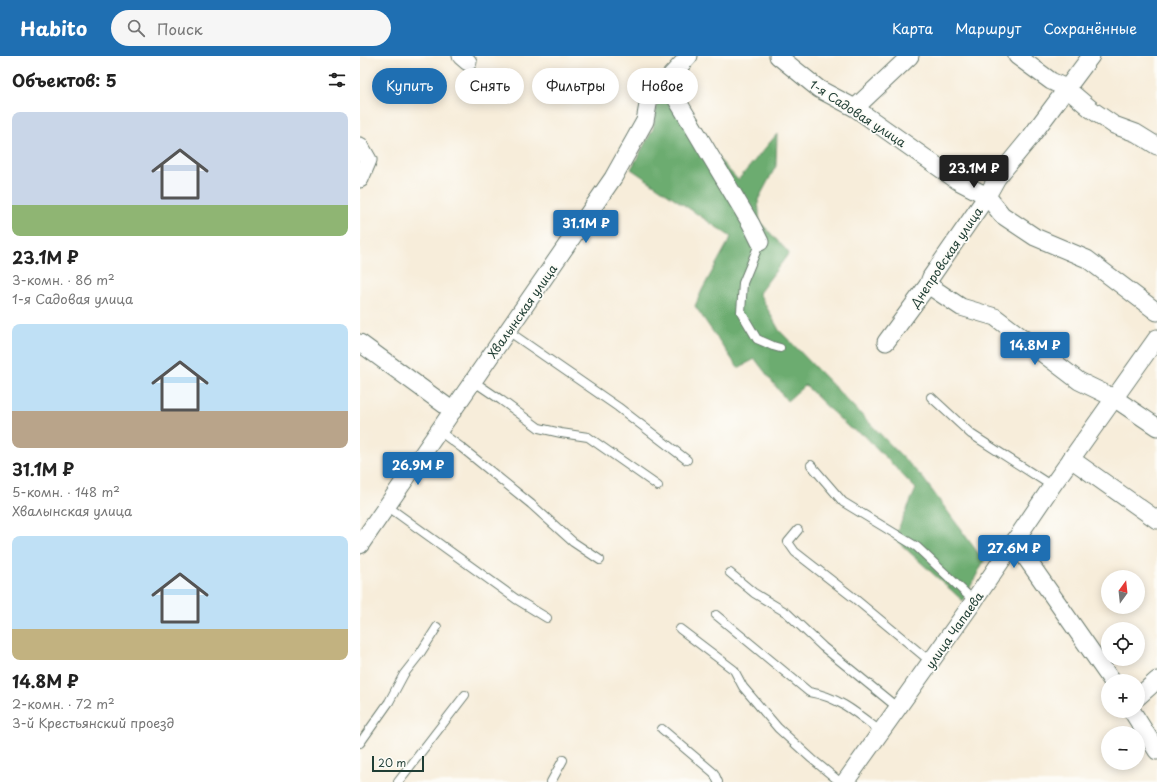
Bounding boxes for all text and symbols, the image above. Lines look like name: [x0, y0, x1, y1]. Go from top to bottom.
search box: [111, 10, 391, 46]
text: Habito: [20, 14, 87, 42]
icon: search: [125, 17, 147, 39]
text: Поиск: [157, 17, 203, 40]
text: Карта: [892, 18, 933, 39]
text: Маршрут: [955, 18, 1021, 39]
text: Сохранённые: [1043, 18, 1137, 39]
text: Объектов: 5: [12, 67, 117, 93]
chip: Купить: [372, 68, 447, 104]
chip: Снять: [455, 68, 524, 104]
chip: Фильтры: [532, 68, 619, 104]
chip: Новое: [627, 68, 698, 104]
icon: filters: [326, 69, 348, 91]
street label: 1-я Садовая улица: [806, 75, 910, 151]
icon: home: [144, 138, 216, 210]
pin: 23.1M ₽: [937, 155, 1011, 189]
text: 23.1M ₽: [948, 158, 1000, 177]
street label: Днепровская улица: [905, 203, 987, 312]
pin: 31.1M ₽: [549, 210, 623, 244]
text: 31.1M ₽: [562, 213, 610, 232]
text: 23.1M ₽: [12, 244, 79, 270]
street label: Хвалынская улица: [483, 260, 561, 362]
text: 3-комн. · 86 m²: [12, 270, 115, 289]
text: 1-я Садовая улица: [12, 289, 133, 308]
pin: 14.8M ₽: [998, 332, 1072, 366]
text: 14.8M ₽: [1009, 335, 1061, 354]
icon: home: [144, 350, 216, 422]
pin: 26.9M ₽: [381, 452, 455, 486]
text: 26.9M ₽: [392, 455, 444, 474]
text: 31.1M ₽: [12, 456, 74, 482]
text: 5-комн. · 148 m²: [12, 482, 120, 501]
text: Хвалынская улица: [12, 501, 132, 520]
pin: 27.6M ₽: [977, 535, 1051, 569]
text: 27.6M ₽: [987, 538, 1041, 557]
icon: home: [144, 562, 216, 634]
north arrow: [1101, 570, 1145, 614]
map controls: [1101, 570, 1145, 770]
street label: улица Чапаева: [921, 587, 988, 672]
button: locate: [1101, 622, 1145, 666]
text: 14.8M ₽: [12, 668, 79, 694]
button: +: [1101, 674, 1145, 718]
text: 2-комн. · 72 m²: [12, 694, 115, 713]
text: 3-й Крестьянский проезд: [12, 713, 174, 732]
button: −: [1101, 726, 1145, 770]
scale bar: [372, 754, 424, 773]
text: 20 m: [378, 754, 406, 771]

